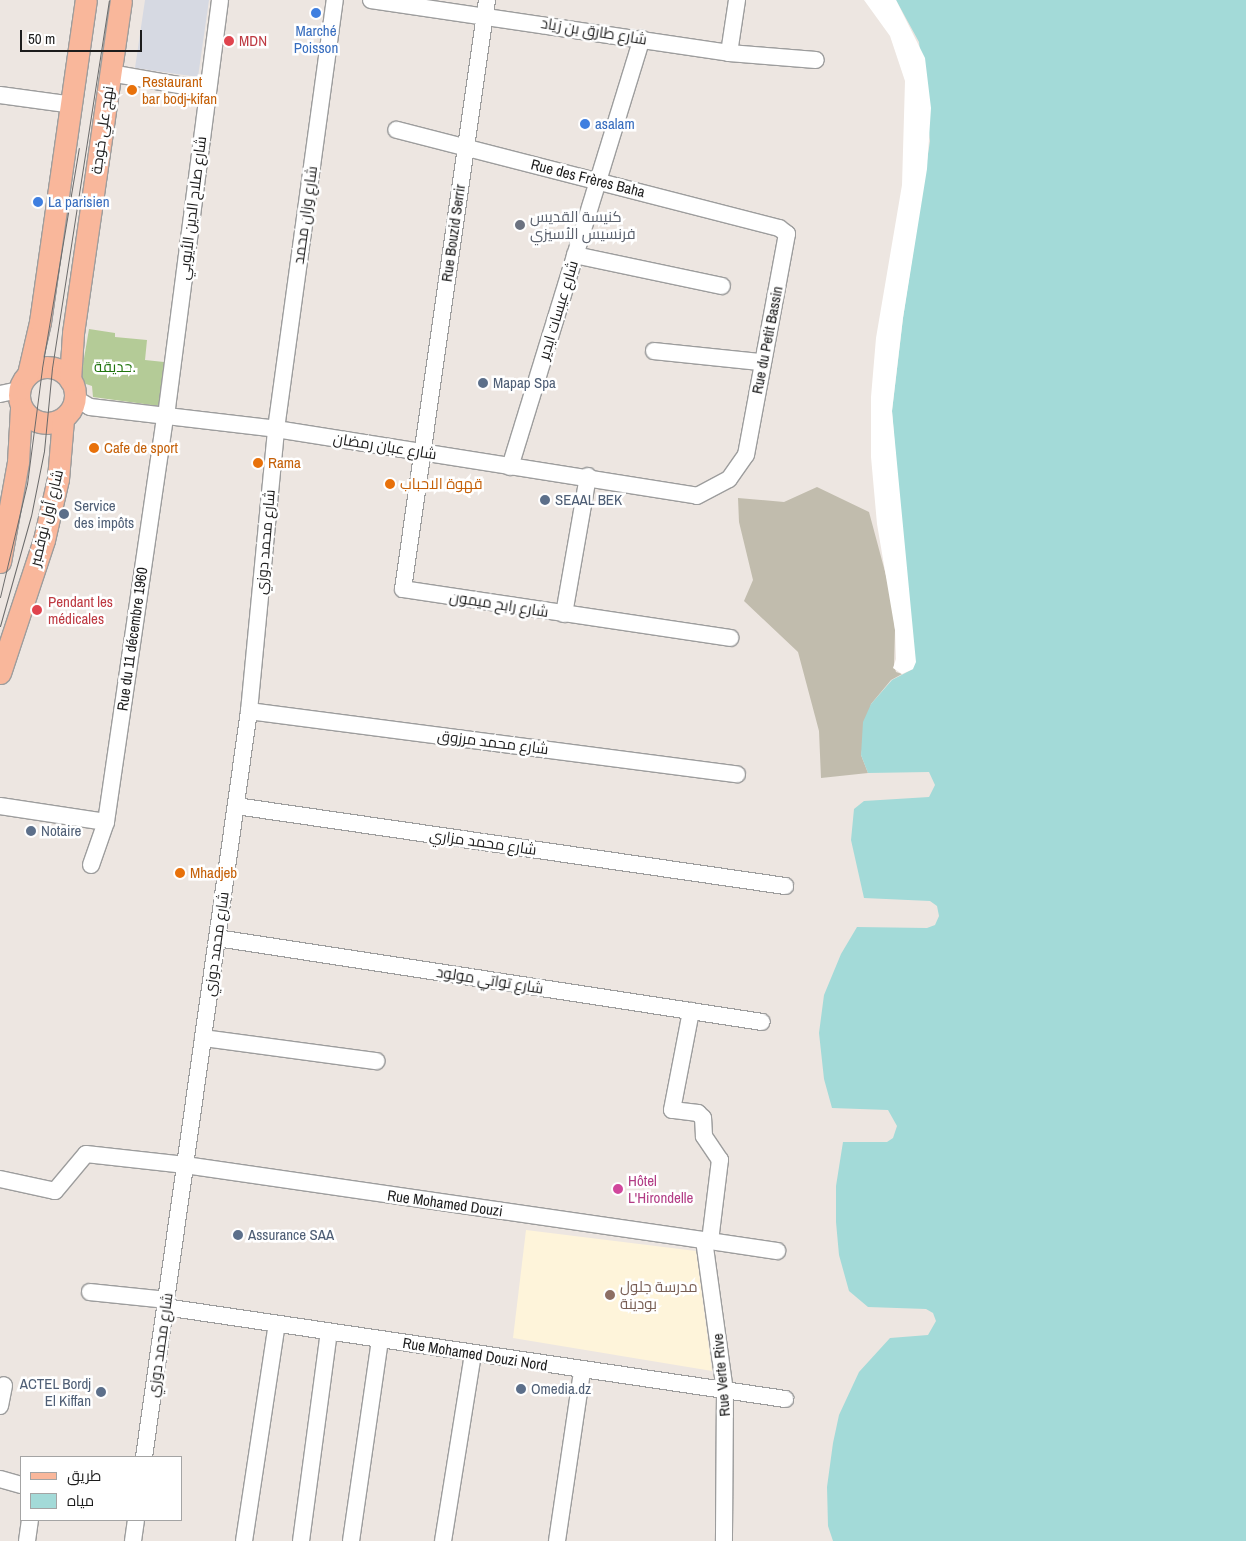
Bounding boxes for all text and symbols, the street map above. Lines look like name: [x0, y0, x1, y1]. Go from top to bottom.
marker: Marché Poisson: [310, 7, 322, 19]
street label: شارع طارق بن زياد: [540, 14, 648, 48]
scale bar: [22, 20, 145, 52]
place label: Marché Poisson: [294, 21, 338, 56]
text: 50 m: [28, 28, 55, 49]
place label: MDN: [239, 32, 267, 50]
marker: MDN: [223, 35, 235, 47]
place label: Restaurant bar bodj-kifan: [142, 72, 217, 107]
marker: Restaurant bar bodj-kifan: [126, 84, 138, 96]
street label: نهج علي خوجة: [87, 85, 117, 175]
place label: asalam: [595, 115, 635, 133]
marker: asalam: [579, 118, 591, 130]
street label: شارع صلاح الدين الأيوبي: [174, 135, 210, 281]
street label: Rue des Frères Baha: [529, 155, 647, 201]
street label: شارع وزان محمد: [289, 165, 321, 265]
street label: Rue Bouzid Serrir: [437, 183, 469, 283]
place label: La parisien: [48, 193, 110, 211]
marker: La parisien: [32, 196, 44, 208]
place label: كنيسة القديس فرنسيس الأسيزي: [530, 207, 635, 242]
marker: كنيسة القديس فرنسيس الأسيزي: [514, 219, 526, 231]
street label: شارع عيسات ايدير: [534, 258, 582, 362]
street label: Rue du Petit Bassin: [748, 285, 786, 395]
park label: حديقة.: [94, 358, 136, 376]
place label: Mapap Spa: [493, 374, 556, 392]
marker: Mapap Spa: [477, 377, 489, 389]
street label: شارع عبان رمضان: [332, 429, 438, 463]
place label: Cafe de sport: [104, 439, 178, 457]
marker: Cafe de sport: [88, 442, 100, 454]
place label: Rama: [268, 454, 301, 472]
marker: Rama: [252, 457, 264, 469]
street label: شارع أول نوفمبر: [25, 468, 67, 568]
place label: قهوة الاحباب: [400, 475, 483, 493]
marker: قهوة الاحباب: [384, 478, 396, 490]
street label: شارع محمد دوزي: [251, 489, 279, 595]
place label: SEAAL BEK: [555, 491, 623, 509]
marker: SEAAL BEK: [539, 494, 551, 506]
place label: Service des impôts: [74, 496, 134, 531]
marker: Service des impôts: [58, 508, 70, 520]
street label: Rue du 11 décembre 1960: [113, 566, 151, 712]
street label: شارع رابح ميمون: [448, 587, 550, 621]
place label: Pendant les médicales: [48, 592, 113, 627]
marker: Pendant les médicales: [30, 603, 44, 617]
street label: شارع محمد مرزوق: [436, 726, 550, 758]
place label: Notaire: [41, 822, 81, 840]
marker: Notaire: [25, 825, 37, 837]
street label: شارع محمد مزاري: [428, 826, 538, 858]
place label: Mhadjeb: [190, 864, 237, 882]
marker: Mhadjeb: [174, 867, 186, 879]
street label: شارع محمد دوزي: [200, 890, 232, 998]
street label: شارع تواتي مولود: [435, 963, 545, 997]
place label: Hôtel L'Hirondelle: [628, 1171, 693, 1206]
marker: Hôtel L'Hirondelle: [612, 1183, 624, 1195]
street label: Rue Mohamed Douzi: [386, 1186, 504, 1220]
place label: Assurance SAA: [248, 1226, 334, 1244]
marker: Assurance SAA: [232, 1229, 244, 1241]
place label: مدرسة جلول بودينة: [620, 1277, 698, 1312]
marker: مدرسة جلول بودينة: [604, 1289, 616, 1301]
street label: شارع محمد دوزي: [144, 1291, 176, 1399]
street label: Rue Verte Rive: [708, 1333, 734, 1417]
street label: Rue Mohamed Douzi Nord: [401, 1334, 549, 1374]
place label: ACTEL Bordj El Kiffan: [19, 1374, 91, 1409]
place label: Omedia.dz: [531, 1380, 591, 1398]
marker: Omedia.dz: [515, 1383, 527, 1395]
marker: ACTEL Bordj El Kiffan: [95, 1386, 107, 1398]
legend: [20, 1456, 182, 1521]
text: طريق: [67, 1465, 101, 1486]
text: مياه: [67, 1490, 94, 1511]

